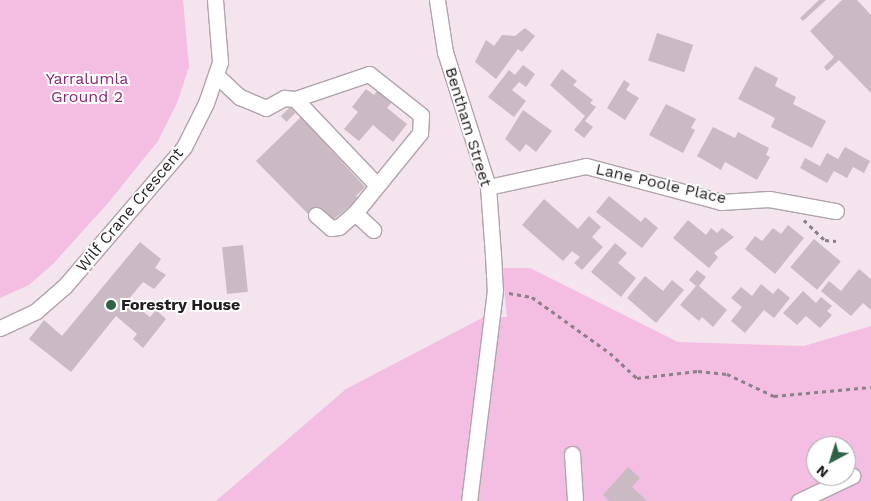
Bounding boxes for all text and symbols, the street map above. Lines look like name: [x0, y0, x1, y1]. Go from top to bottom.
street label: Bentham Street: [441, 65, 495, 189]
park label: Yarralumla Ground 2: [46, 69, 128, 107]
street label: Wilf Crane Crescent: [72, 144, 188, 276]
street label: Lane Poole Place: [594, 160, 728, 208]
place label: Forestry House: [121, 295, 241, 315]
marker: Forestry House: [105, 299, 117, 311]
north arrow: [806, 436, 856, 486]
text: N: [813, 462, 831, 481]

